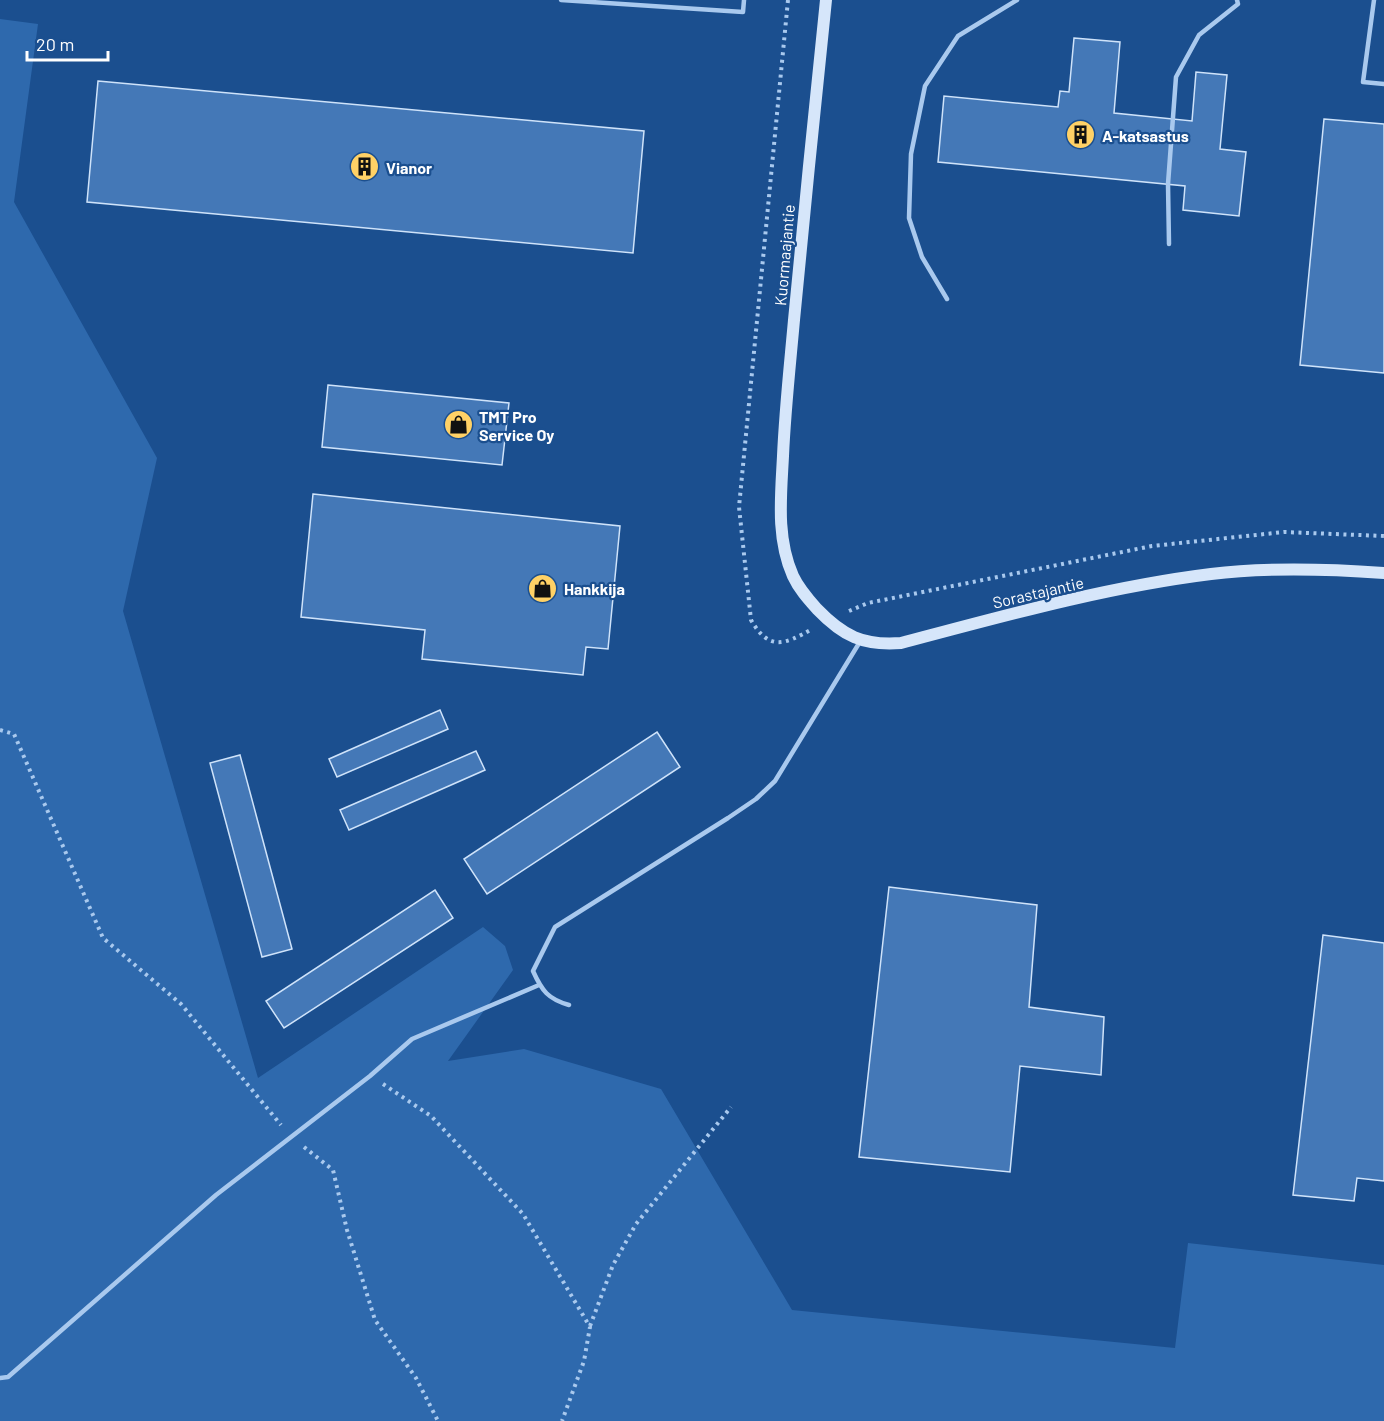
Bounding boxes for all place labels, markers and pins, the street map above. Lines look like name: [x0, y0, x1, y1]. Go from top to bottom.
building icon: A-katsastus: [1065, 119, 1097, 151]
place label: A-katsastus: [1102, 126, 1189, 145]
building icon: Vianor: [349, 151, 381, 183]
place label: Vianor: [386, 158, 432, 177]
place label: TMT Pro Service Oy: [479, 407, 554, 444]
shop icon: TMT Pro Service Oy: [442, 409, 474, 441]
shop icon: Hankkija: [527, 572, 559, 604]
place label: Hankkija: [564, 579, 625, 598]

